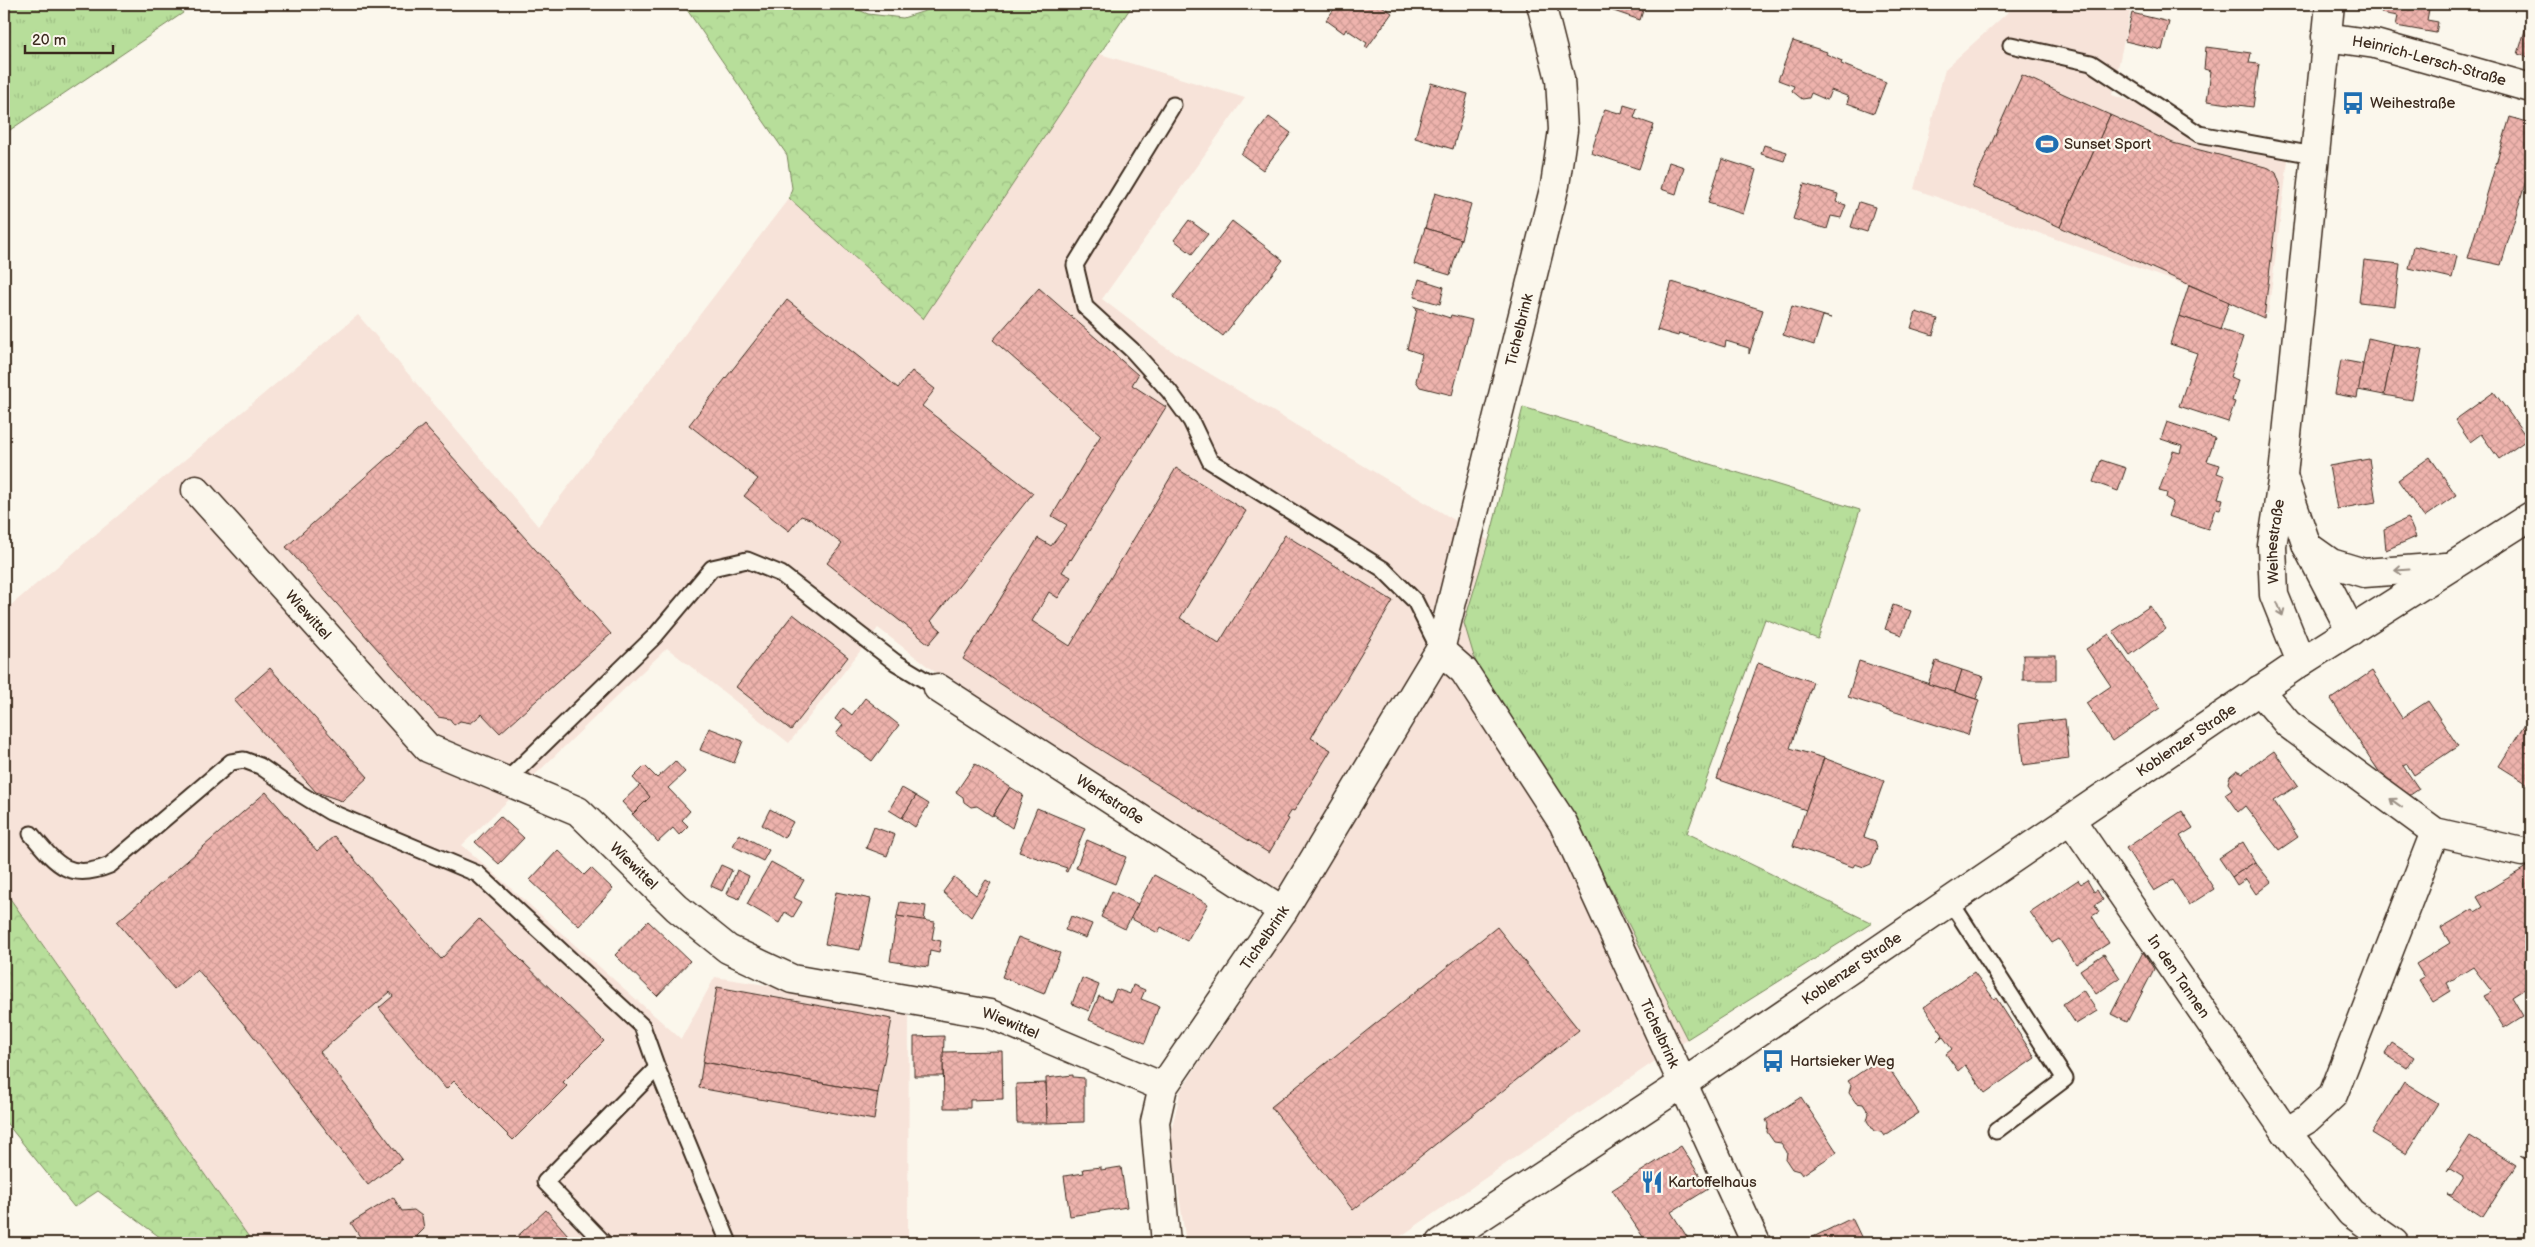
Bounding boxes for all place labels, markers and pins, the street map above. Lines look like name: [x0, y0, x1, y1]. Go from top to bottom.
bus stop icon: Weihestraße: [2340, 90, 2366, 116]
place label: Weihestraße: [2370, 94, 2455, 113]
sports icon: Sunset Sport: [2034, 131, 2060, 157]
place label: Sunset Sport: [2064, 135, 2151, 154]
bus stop icon: Hartsieker Weg: [1760, 1048, 1786, 1074]
place label: Hartsieker Weg: [1790, 1052, 1895, 1071]
restaurant icon: Kartoffelhaus: [1639, 1169, 1665, 1195]
place label: Kartoffelhaus: [1668, 1173, 1757, 1192]

